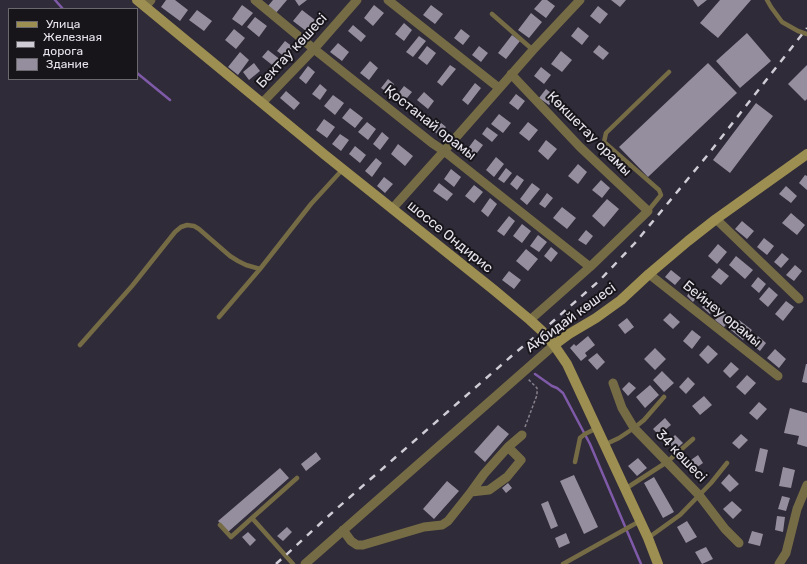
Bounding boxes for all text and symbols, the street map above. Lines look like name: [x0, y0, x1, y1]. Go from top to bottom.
legend: [8, 8, 138, 80]
street label: Бектау көшесі: [253, 10, 331, 92]
text: Улица: [46, 17, 80, 31]
text: Железная дорога: [43, 30, 102, 58]
text: Здание: [46, 57, 89, 71]
street label: Қостанай орамы: [381, 82, 479, 164]
street label: Көкшетау орамы: [543, 88, 635, 180]
street label: шоссе Ондирис: [404, 197, 496, 277]
street label: Бейнеу орамы: [679, 277, 765, 351]
street label: Ақбидай көшесі: [523, 280, 619, 356]
street label: 34 көшесі: [652, 426, 710, 486]

